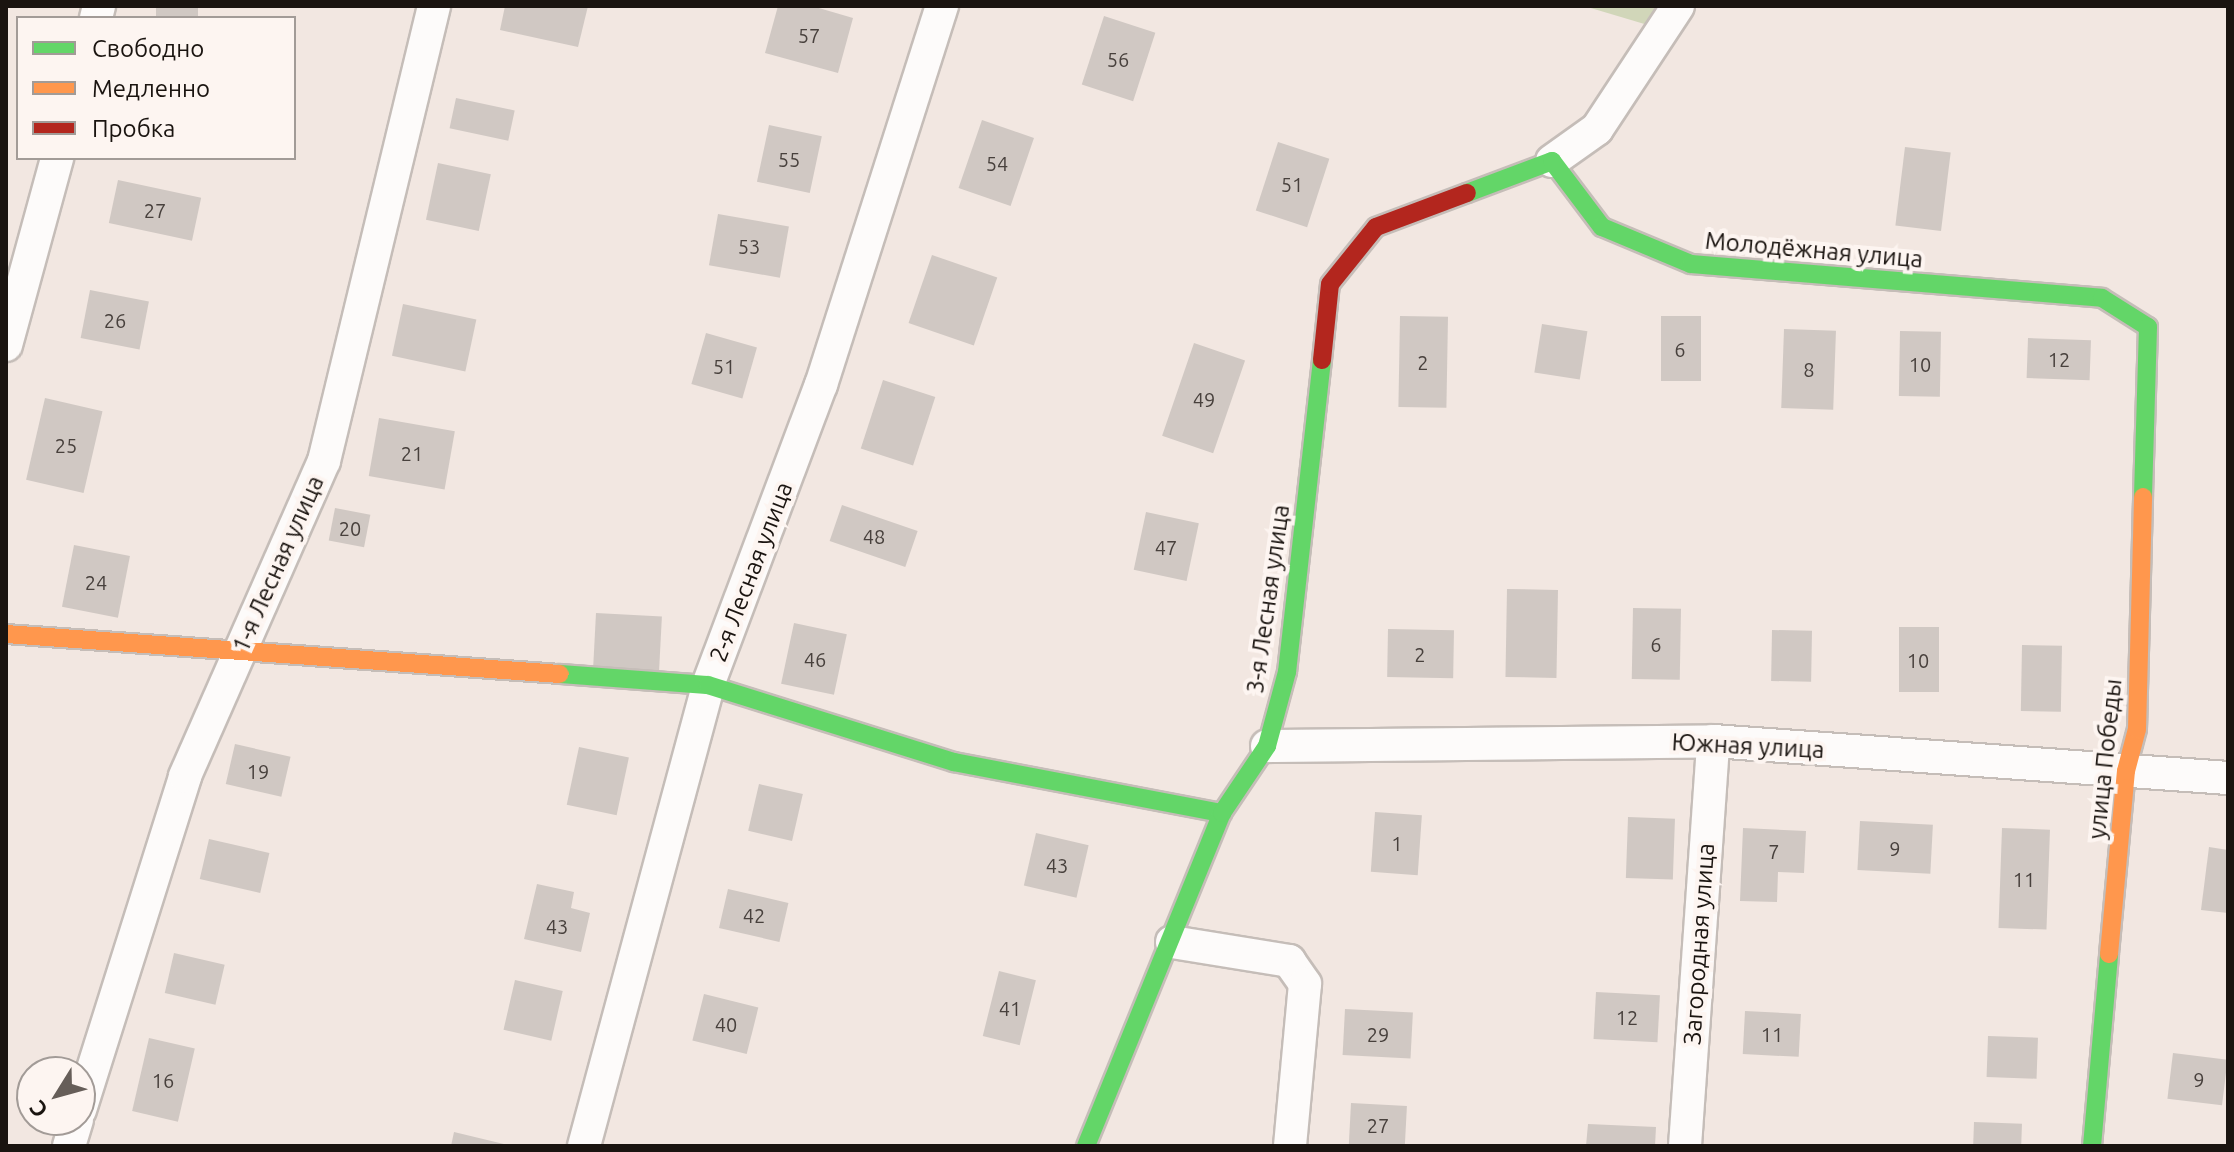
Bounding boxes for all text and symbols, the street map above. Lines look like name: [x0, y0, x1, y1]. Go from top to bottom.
legend: [16, 16, 296, 160]
house number: 57: [798, 23, 820, 47]
text: Свободно: [92, 35, 204, 62]
house number: 56: [1107, 47, 1129, 71]
text: Медленно: [92, 75, 210, 102]
text: Пробка: [92, 115, 175, 142]
house number: 55: [778, 147, 800, 171]
house number: 54: [986, 151, 1008, 175]
house number: 51: [1281, 172, 1303, 196]
house number: 27: [144, 198, 166, 222]
street label: Молодёжная улица: [1704, 226, 1924, 274]
house number: 53: [738, 234, 760, 258]
house number: 26: [104, 308, 126, 332]
house number: 6: [1674, 337, 1686, 361]
house number: 12: [2048, 347, 2070, 371]
house number: 2: [1417, 350, 1429, 374]
house number: 10: [1909, 352, 1931, 376]
house number: 51: [713, 354, 735, 378]
house number: 8: [1803, 357, 1815, 381]
house number: 49: [1193, 387, 1215, 411]
house number: 25: [55, 433, 77, 457]
house number: 21: [401, 441, 423, 465]
street label: 1-я Лесная улица: [226, 471, 330, 657]
street label: 2-я Лесная улица: [703, 478, 799, 666]
street label: 3-я Лесная улица: [1240, 503, 1296, 695]
house number: 20: [339, 516, 361, 540]
house number: 48: [863, 524, 885, 548]
house number: 47: [1155, 535, 1177, 559]
house number: 24: [85, 570, 107, 594]
house number: 6: [1650, 632, 1662, 656]
house number: 2: [1414, 642, 1426, 666]
house number: 46: [804, 647, 826, 671]
house number: 10: [1907, 648, 1929, 672]
street label: улица Победы: [2082, 677, 2128, 841]
street label: Южная улица: [1671, 728, 1825, 764]
house number: 19: [247, 759, 269, 783]
house number: 1: [1391, 831, 1403, 855]
house number: 9: [1889, 836, 1901, 860]
house number: 7: [1768, 839, 1780, 863]
street label: Загородная улица: [1678, 842, 1720, 1046]
house number: 43: [1046, 853, 1068, 877]
house number: 11: [2013, 867, 2035, 891]
house number: 42: [743, 903, 765, 927]
house number: 43: [546, 914, 568, 938]
house number: 41: [999, 996, 1021, 1020]
house number: 12: [1616, 1005, 1638, 1029]
house number: 40: [715, 1012, 737, 1036]
house number: 29: [1367, 1022, 1389, 1046]
house number: 11: [1761, 1022, 1783, 1046]
north arrow: [16, 1056, 96, 1136]
house number: 9: [2193, 1067, 2205, 1091]
house number: 16: [152, 1068, 174, 1092]
text: С: [24, 1096, 52, 1123]
house number: 27: [1367, 1113, 1389, 1137]

